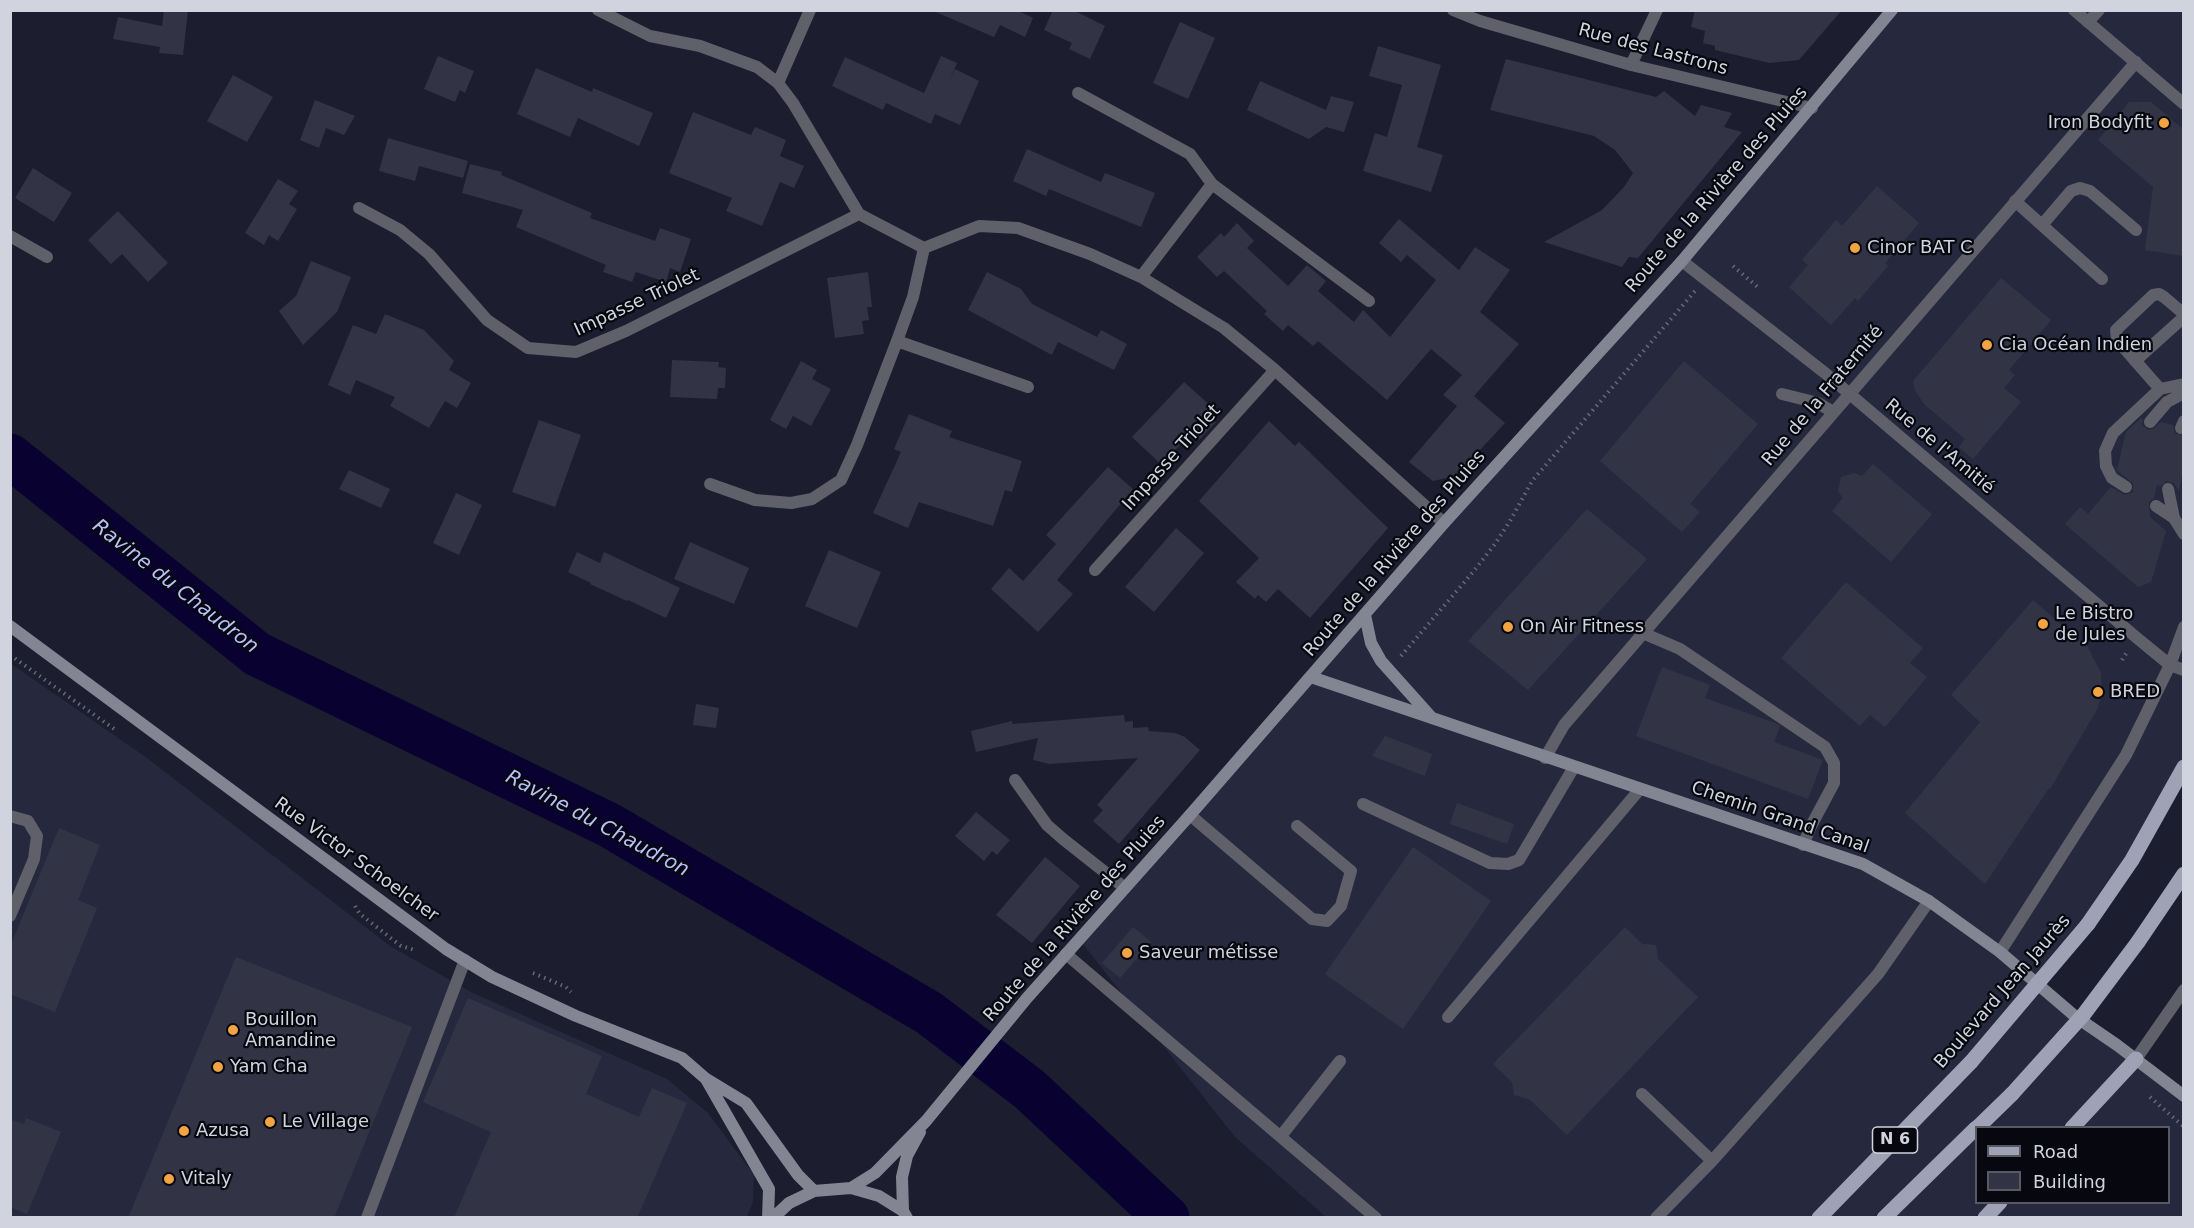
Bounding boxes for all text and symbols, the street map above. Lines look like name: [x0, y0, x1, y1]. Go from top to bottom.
street label: Rue des Lastrons: [1576, 20, 1730, 80]
street label: Route de la Rivière des Pluies: [1621, 82, 1813, 298]
place label: Iron Bodyfit: [2048, 112, 2152, 134]
marker: Iron Bodyfit: [2157, 116, 2171, 130]
place label: Cinor BAT C: [1867, 237, 1973, 259]
marker: Cinor BAT C: [1848, 241, 1862, 255]
street label: Impasse Triolet: [571, 265, 703, 341]
street label: Rue de la Fraternité: [1758, 321, 1888, 471]
place label: Cia Océan Indien: [1999, 334, 2152, 356]
marker: Cia Océan Indien: [1980, 338, 1994, 352]
street label: Rue de l'Amitié: [1880, 395, 1998, 499]
street label: Impasse Triolet: [1119, 400, 1225, 516]
street label: Route de la Rivière des Pluies: [1299, 446, 1491, 662]
water label: Ravine du Chaudron: [87, 515, 263, 659]
place label: Le Bistro de Jules: [2055, 603, 2133, 646]
place label: On Air Fitness: [1520, 616, 1644, 638]
marker: Le Bistro de Jules: [2036, 617, 2050, 631]
marker: On Air Fitness: [1501, 620, 1515, 634]
place label: BRED: [2110, 681, 2160, 703]
marker: BRED: [2091, 685, 2105, 699]
water label: Ravine du Chaudron: [501, 766, 693, 882]
street label: Chemin Grand Canal: [1688, 777, 1872, 859]
street label: Rue Victor Schoelcher: [270, 793, 442, 927]
street label: Route de la Rivière des Pluies: [979, 811, 1171, 1027]
street label: Boulevard Jean Jaurès: [1930, 911, 2076, 1073]
place label: Saveur métisse: [1139, 942, 1278, 964]
marker: Saveur métisse: [1120, 946, 1134, 960]
place label: Bouillon Amandine: [245, 1009, 336, 1052]
marker: Bouillon Amandine: [226, 1023, 240, 1037]
place label: Yam Cha: [230, 1056, 308, 1078]
marker: Yam Cha: [211, 1060, 225, 1074]
place label: Le Village: [282, 1111, 369, 1133]
marker: Le Village: [263, 1115, 277, 1129]
place label: Azusa: [196, 1120, 250, 1142]
marker: Azusa: [177, 1124, 191, 1138]
legend: [1975, 1126, 2170, 1204]
road number: N 6: [1872, 1127, 1918, 1153]
text: Road: [2033, 1141, 2078, 1162]
place label: Vitaly: [181, 1168, 232, 1190]
text: Building: [2033, 1171, 2106, 1192]
marker: Vitaly: [162, 1172, 176, 1186]

